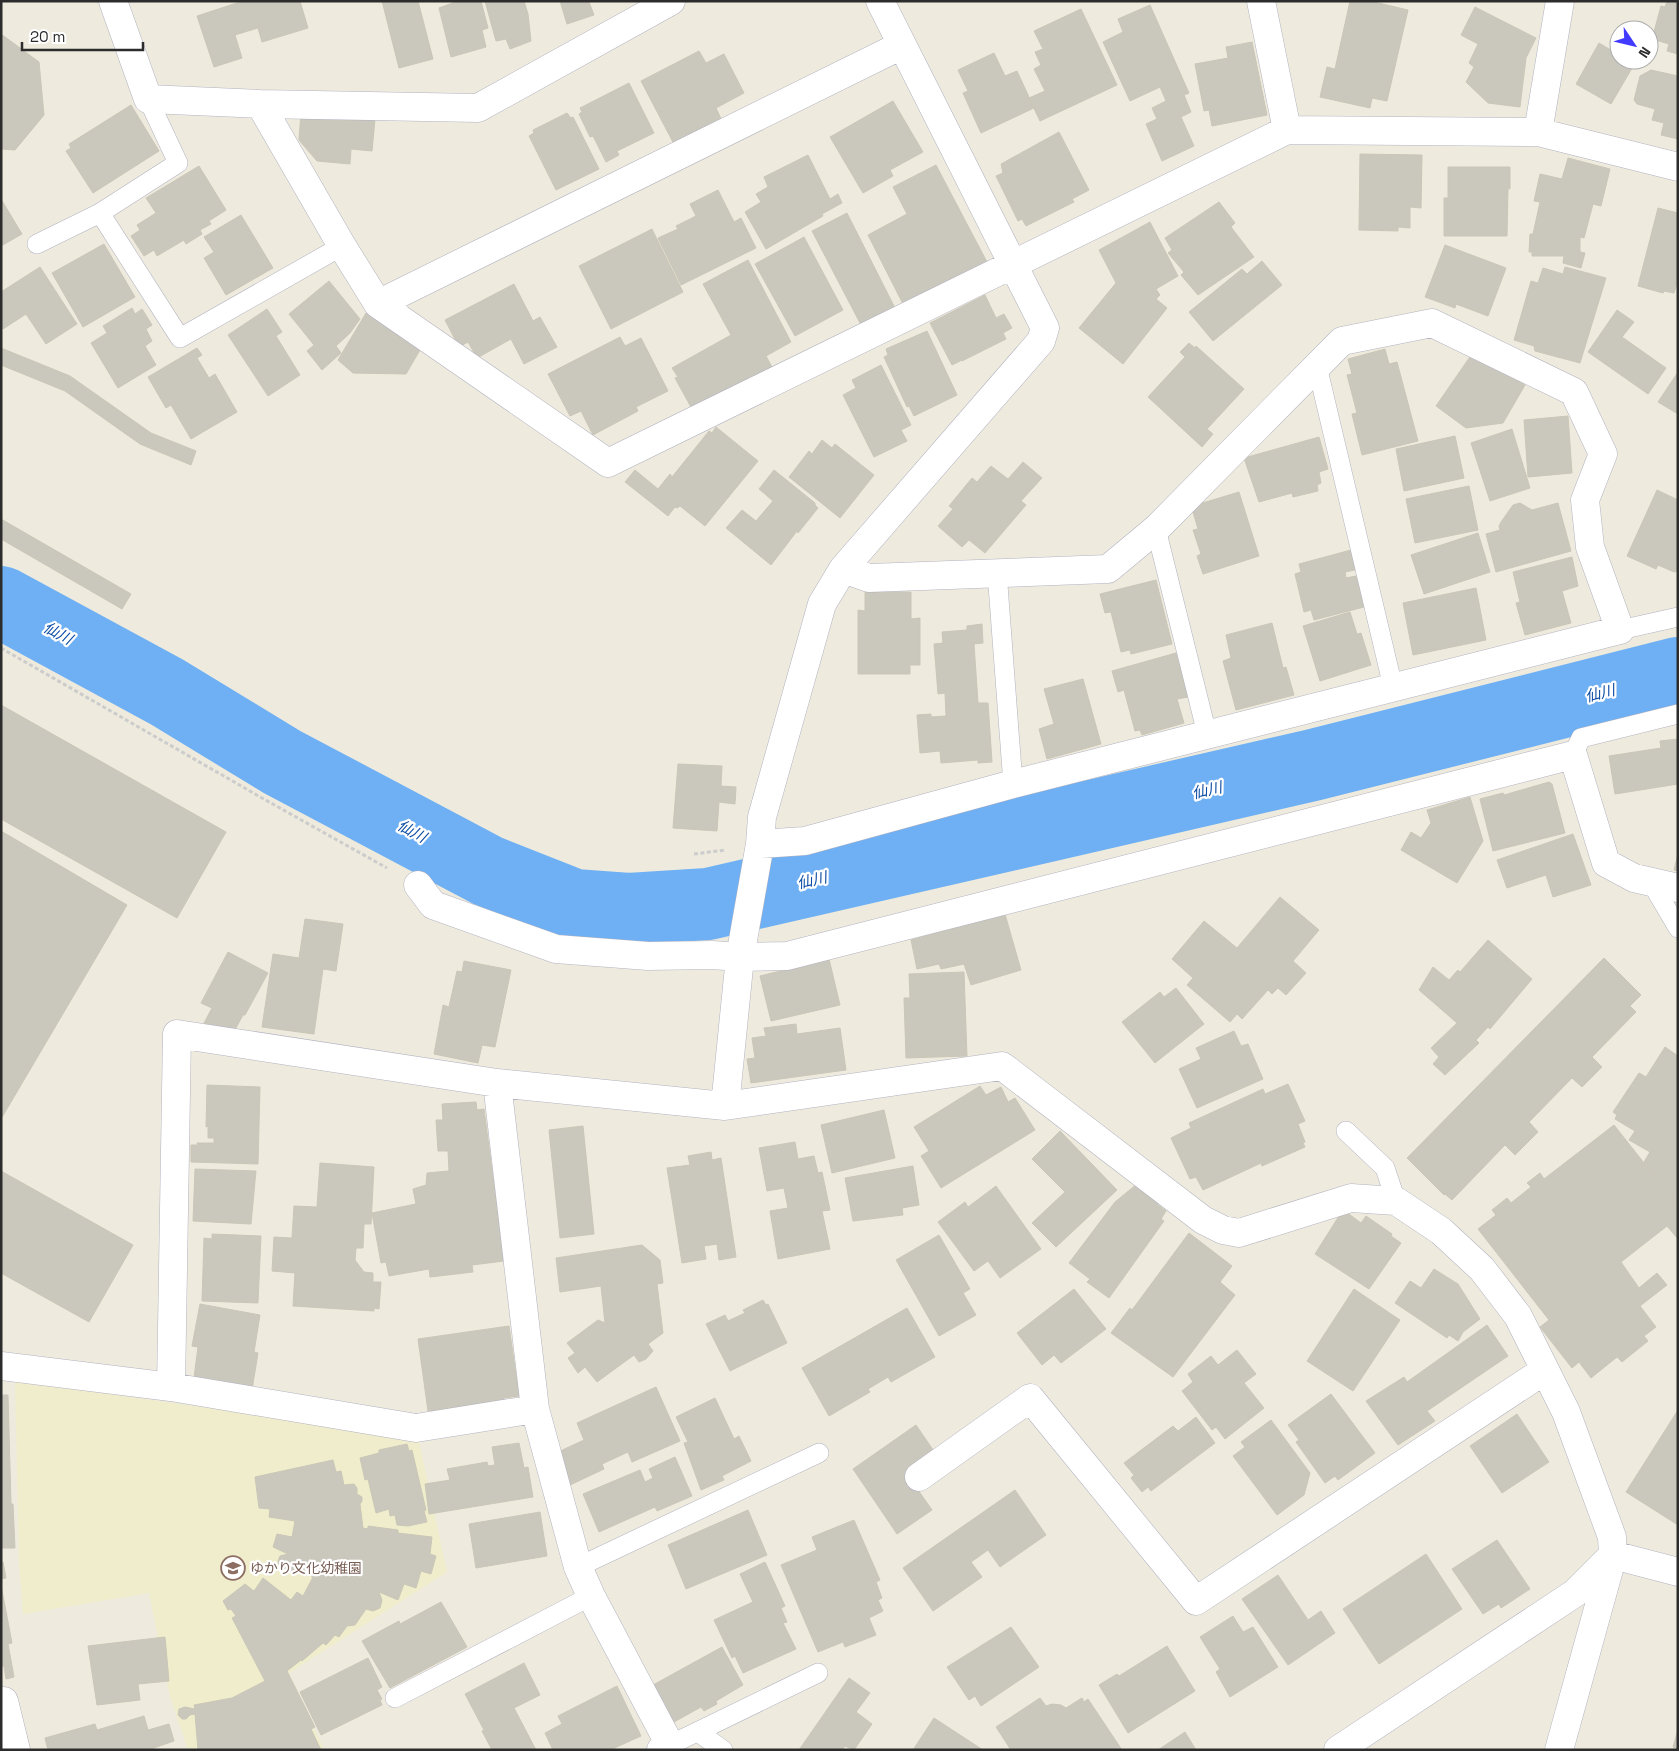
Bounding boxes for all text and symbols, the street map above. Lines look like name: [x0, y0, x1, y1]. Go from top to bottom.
scale bar: [22, 20, 144, 52]
north arrow: [1609, 20, 1659, 70]
text: 20 m: [30, 27, 65, 46]
text: N: [1635, 43, 1655, 61]
water label: 仙川: [40, 618, 77, 649]
water label: 仙川: [1583, 680, 1619, 706]
water label: 仙川: [1190, 777, 1226, 803]
water label: 仙川: [394, 816, 431, 847]
water label: 仙川: [795, 867, 831, 893]
school or university icon: ゆかり文化幼稚園: [220, 1555, 246, 1581]
place label: ゆかり文化幼稚園: [250, 1559, 362, 1577]

